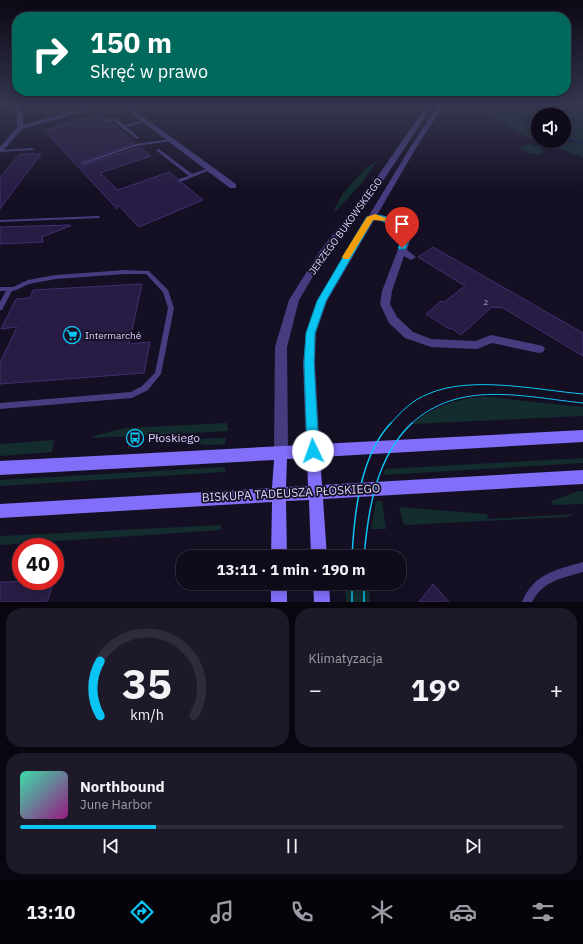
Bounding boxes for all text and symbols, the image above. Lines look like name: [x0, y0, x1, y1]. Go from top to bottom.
text: 150 m: [90, 24, 172, 61]
icon: right: [24, 28, 76, 80]
text: Skręć w prawo: [90, 60, 208, 83]
map controls: [531, 108, 571, 148]
button: sound: [531, 108, 571, 148]
street label: JERZEGO BUKOWSKIEGO: [306, 175, 385, 277]
pin: [385, 207, 419, 248]
icon: arrive: [391, 213, 413, 235]
house number: 2: [484, 297, 489, 307]
supermarket icon: Intermarché: [62, 325, 82, 345]
place label: Intermarché: [85, 329, 142, 342]
bus stop icon: Płoskiego: [125, 428, 145, 448]
place label: Płoskiego: [148, 430, 200, 445]
position arrow: [292, 430, 334, 472]
street label: BISKUPA TADEUSZA PŁOSKIEGO: [201, 480, 381, 505]
speed limit sign: 40: [12, 538, 64, 590]
text: 13:11 · 1 min · 190 m: [217, 560, 365, 579]
text: Klimatyzacja: [309, 650, 383, 667]
text: 35: [122, 655, 172, 709]
text: 19°: [411, 670, 461, 709]
text: −: [309, 675, 322, 704]
text: +: [550, 675, 563, 704]
text: km/h: [130, 704, 164, 723]
text: Northbound: [80, 777, 165, 796]
text: June Harbor: [80, 796, 152, 813]
icon: previous: [100, 835, 122, 857]
icon: pause: [281, 835, 303, 857]
icon: next: [462, 835, 484, 857]
icon: directions: [128, 898, 156, 926]
icon: music: [208, 898, 236, 926]
icon: phone: [288, 898, 316, 926]
icon: climate: [368, 898, 396, 926]
icon: car: [449, 898, 477, 926]
icon: filters: [529, 898, 557, 926]
text: 13:10: [26, 901, 75, 924]

